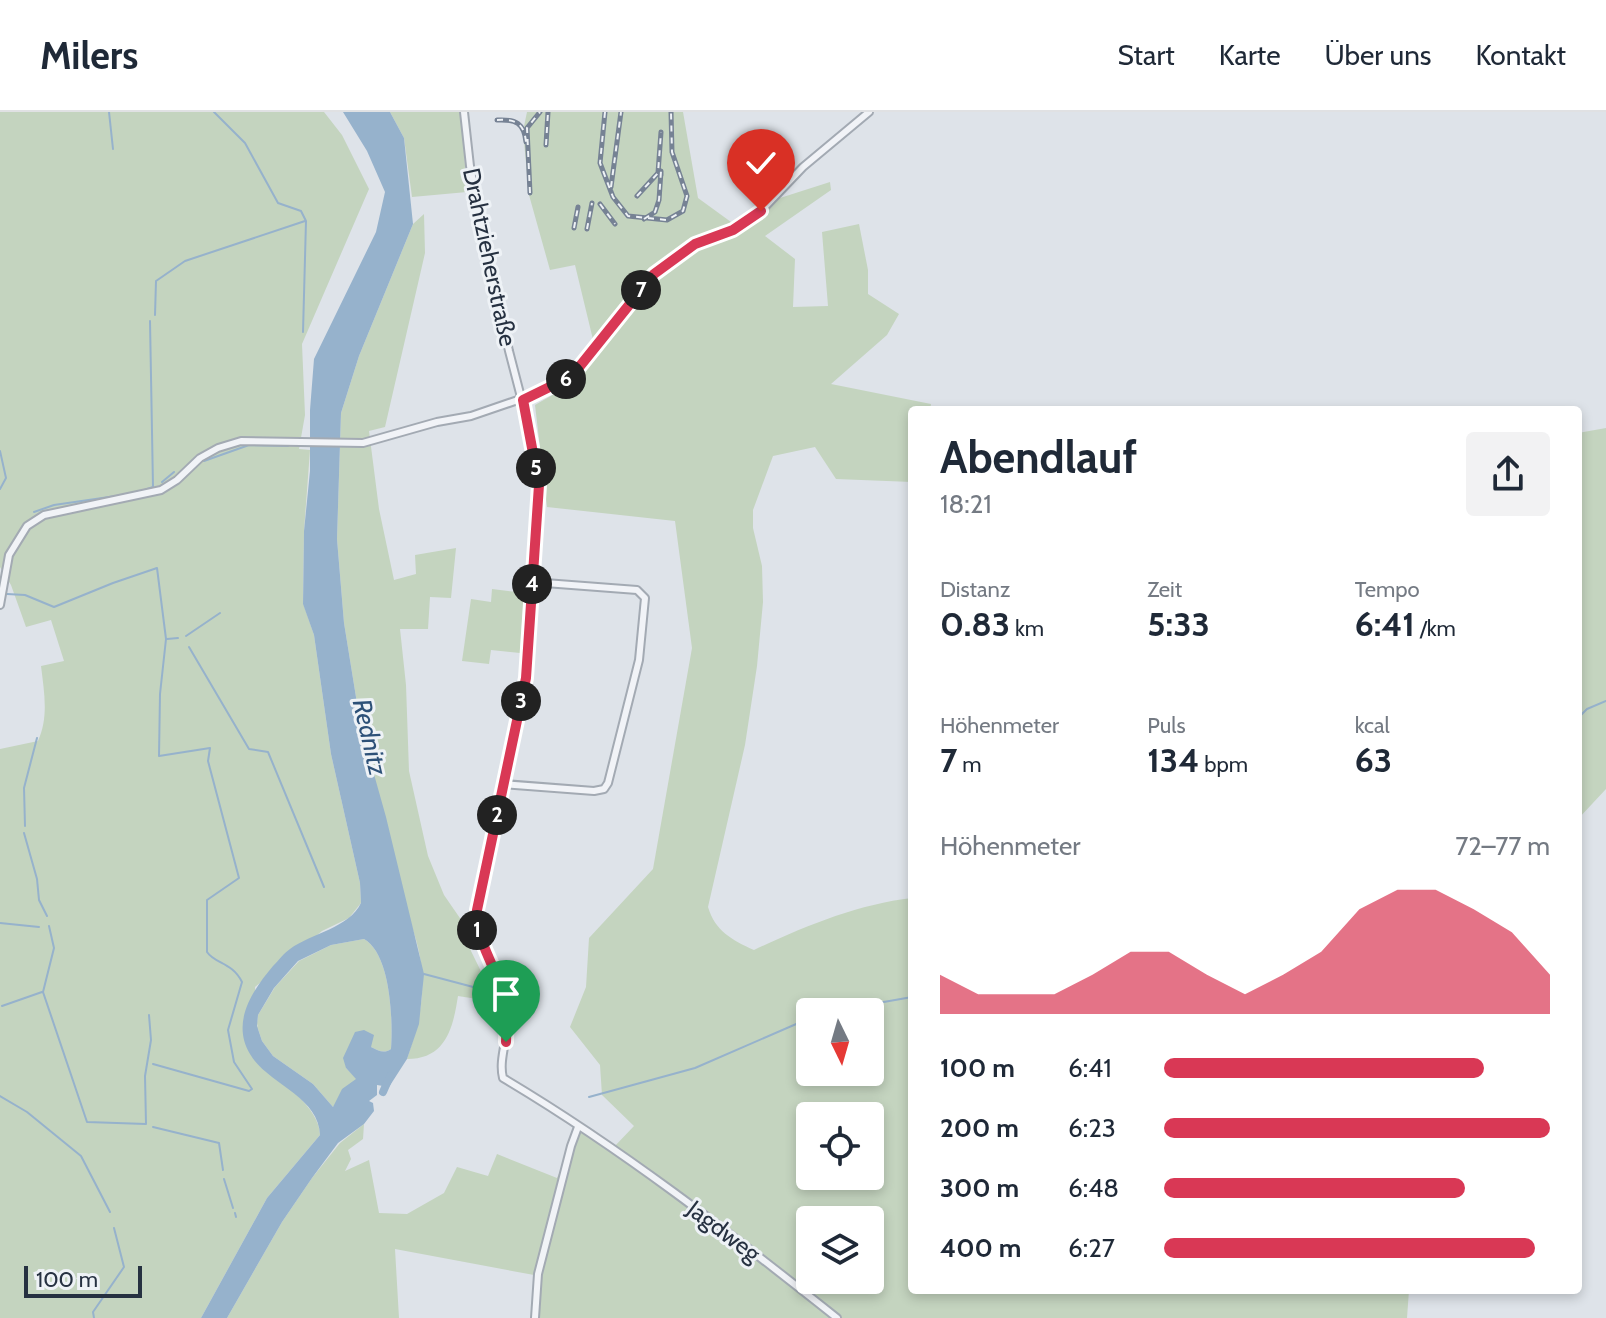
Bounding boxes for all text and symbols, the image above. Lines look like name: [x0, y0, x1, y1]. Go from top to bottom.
text: Milers: [40, 32, 138, 79]
text: Start: [1118, 38, 1175, 72]
text: Karte: [1219, 38, 1281, 72]
text: Über uns: [1325, 38, 1431, 72]
text: Kontakt: [1475, 38, 1566, 72]
pin: [727, 129, 795, 211]
icon: check: [739, 141, 783, 185]
street label: Drahtzieherstraße: [457, 165, 523, 349]
pin: 7: [621, 270, 661, 310]
text: 7: [635, 276, 647, 303]
pin: 6: [546, 359, 586, 399]
text: 6: [560, 365, 572, 392]
text: Abendlauf: [940, 431, 1137, 484]
button: share: [1466, 432, 1550, 516]
pin: 5: [516, 448, 556, 488]
text: 5: [530, 454, 542, 481]
text: 18:21: [940, 488, 992, 520]
pin: 4: [512, 564, 552, 604]
text: 4: [525, 570, 539, 597]
text: Distanz: [940, 576, 1010, 603]
text: Zeit: [1147, 576, 1182, 603]
text: Tempo: [1355, 576, 1420, 603]
text: 0.83: [940, 603, 1010, 645]
text: 5:33: [1147, 603, 1210, 645]
text: 6:41: [1355, 603, 1415, 645]
text: km: [1010, 615, 1044, 642]
text: /km: [1415, 615, 1456, 642]
pin: 3: [501, 681, 541, 721]
text: 3: [515, 687, 527, 714]
water label: Rednitz: [346, 696, 395, 779]
text: Höhenmeter: [940, 712, 1059, 739]
text: Puls: [1147, 712, 1186, 739]
text: kcal: [1355, 712, 1390, 739]
text: 7: [940, 739, 957, 781]
text: 134: [1147, 739, 1199, 781]
text: 63: [1355, 739, 1392, 781]
text: m: [957, 751, 982, 778]
text: bpm: [1199, 751, 1248, 778]
pin: 2: [477, 795, 517, 835]
text: 2: [491, 801, 503, 828]
text: Höhenmeter: [940, 830, 1081, 862]
text: 72–77 m: [1455, 830, 1550, 862]
pin: 1: [457, 910, 497, 950]
text: 1: [473, 916, 481, 943]
pin: [472, 960, 540, 1042]
icon: arrive: [484, 972, 528, 1016]
north arrow: [796, 998, 884, 1086]
map controls: [796, 998, 884, 1294]
text: 100 m: [940, 1052, 1015, 1084]
text: 6:41: [1068, 1052, 1112, 1084]
button: locate: [796, 1102, 884, 1190]
text: 200 m: [940, 1112, 1019, 1144]
text: 6:23: [1068, 1112, 1116, 1144]
text: 300 m: [940, 1172, 1019, 1204]
text: 6:48: [1068, 1172, 1119, 1204]
street label: Jagdweg: [681, 1193, 767, 1269]
button: layers: [796, 1206, 884, 1294]
text: 400 m: [940, 1232, 1021, 1264]
text: 6:27: [1068, 1232, 1115, 1264]
scale bar: [24, 1262, 142, 1298]
text: 100 m: [36, 1266, 98, 1293]

